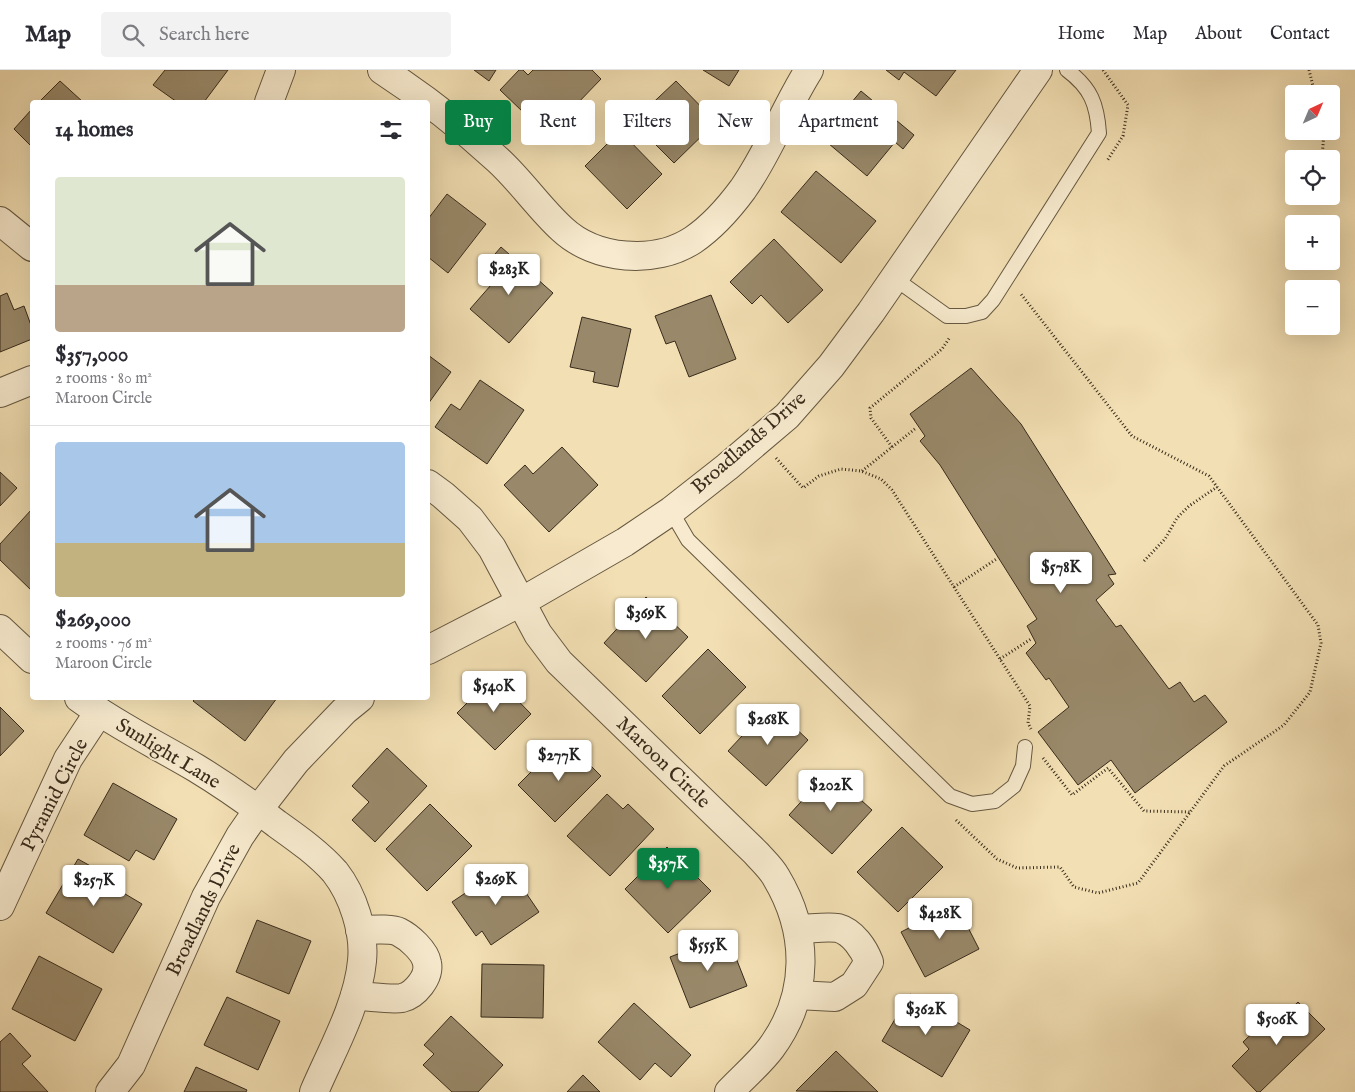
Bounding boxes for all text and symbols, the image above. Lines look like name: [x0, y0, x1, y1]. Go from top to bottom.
search box: [101, 12, 451, 57]
text: Map: [25, 19, 71, 50]
icon: search: [119, 21, 147, 49]
text: Search here: [159, 23, 250, 47]
text: Home: [1058, 23, 1105, 46]
text: Map: [1133, 23, 1167, 46]
text: About: [1195, 23, 1242, 46]
text: Contact: [1270, 23, 1330, 46]
north arrow: [1285, 85, 1340, 140]
map controls: [1285, 85, 1340, 335]
chip: Buy: [445, 100, 511, 145]
chip: Rent: [521, 100, 595, 145]
chip: Filters: [605, 100, 689, 145]
chip: New: [699, 100, 770, 145]
chip: Apartment: [780, 100, 897, 145]
icon: filters: [377, 116, 405, 144]
text: 14 homes: [55, 117, 133, 144]
button: locate: [1285, 150, 1340, 205]
icon: home: [185, 209, 275, 299]
button: +: [1285, 215, 1340, 270]
pin: $283K: [474, 254, 544, 296]
text: $283K: [489, 260, 529, 280]
button: −: [1285, 280, 1340, 335]
text: $357,000: [55, 342, 128, 369]
text: 2 rooms · 80 m²: [55, 369, 152, 389]
street label: Broadlands Drive: [686, 386, 812, 500]
text: Maroon Circle: [55, 389, 152, 409]
icon: home: [185, 475, 275, 565]
pin: $578K: [1026, 552, 1096, 594]
text: $578K: [1041, 558, 1081, 578]
pin: $369K: [611, 598, 681, 640]
text: $369K: [626, 604, 666, 624]
text: $269,000: [55, 607, 131, 634]
text: 2 rooms · 76 m²: [55, 634, 152, 654]
text: Maroon Circle: [55, 654, 152, 674]
pin: $540K: [459, 670, 529, 713]
text: $540K: [473, 677, 515, 697]
pin: $268K: [733, 704, 803, 746]
text: $268K: [748, 710, 788, 730]
street label: Maroon Circle: [611, 712, 715, 814]
street label: Sunlight Lane: [111, 713, 225, 795]
street label: Pyramid Circle: [16, 734, 94, 856]
pin: $277K: [524, 740, 594, 782]
text: $277K: [538, 746, 580, 766]
pin: $202K: [796, 770, 866, 812]
text: $202K: [809, 776, 853, 796]
street label: Broadlands Drive: [161, 840, 247, 980]
pin: $357K: [633, 848, 703, 890]
text: $357K: [648, 854, 688, 874]
pin: $257K: [59, 864, 129, 907]
pin: $269K: [461, 864, 531, 906]
text: $269K: [475, 870, 517, 890]
text: $257K: [73, 871, 115, 891]
pin: $428K: [905, 898, 975, 940]
text: $428K: [919, 904, 961, 924]
pin: $555K: [673, 930, 743, 972]
text: $555K: [689, 936, 727, 956]
pin: $362K: [891, 994, 961, 1036]
text: $362K: [906, 1000, 946, 1020]
pin: $506K: [1242, 1004, 1312, 1046]
text: $506K: [1257, 1010, 1297, 1030]

